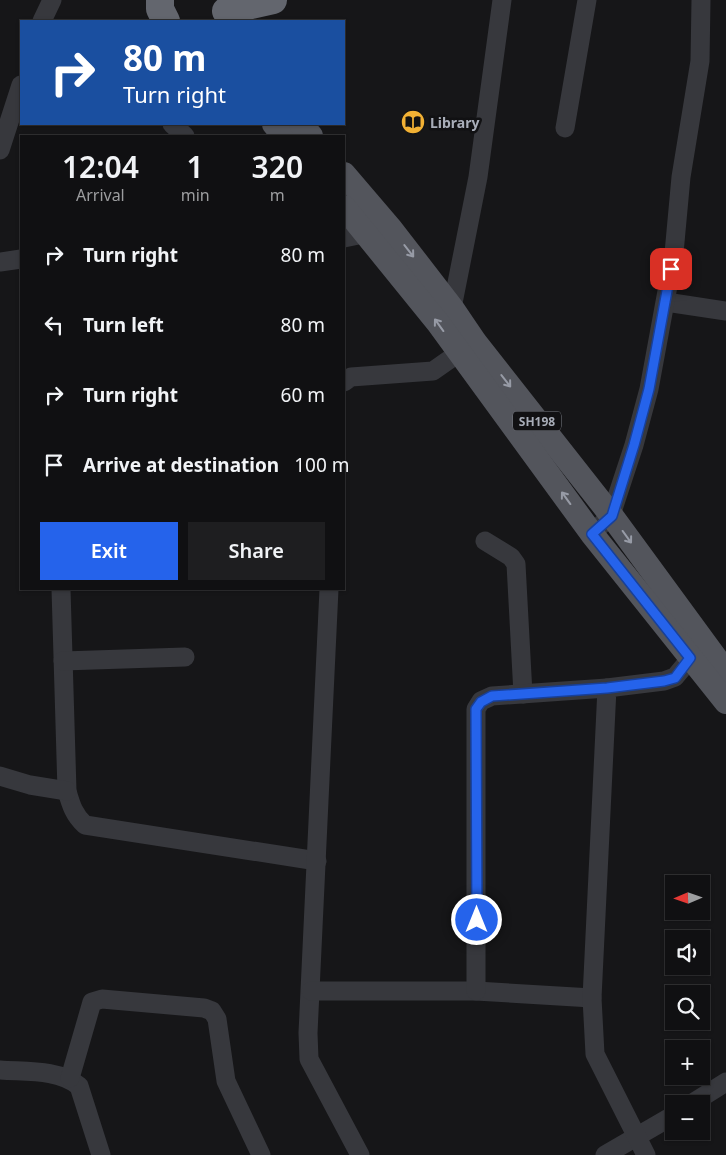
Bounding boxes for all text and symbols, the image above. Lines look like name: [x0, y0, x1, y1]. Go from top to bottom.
text: 80 m: [123, 34, 206, 81]
icon: right: [40, 40, 105, 105]
text: Turn right: [123, 79, 226, 109]
library icon: Library: [400, 109, 426, 135]
place label: Library: [430, 113, 479, 132]
text: 12:04: [62, 146, 139, 187]
text: 1: [187, 146, 204, 187]
text: 320: [252, 146, 303, 187]
text: Arrival: [76, 184, 125, 206]
text: min: [181, 184, 210, 206]
text: m: [270, 184, 285, 206]
icon: right: [40, 241, 68, 269]
text: Turn right: [83, 242, 178, 268]
text: 80 m: [281, 242, 325, 268]
one-way arrow: [403, 244, 414, 257]
pin: [650, 248, 692, 290]
icon: arrive: [657, 255, 685, 283]
icon: left: [40, 311, 68, 339]
text: Turn left: [83, 312, 164, 338]
text: 80 m: [281, 312, 325, 338]
one-way arrow: [434, 318, 444, 332]
one-way arrow: [500, 375, 511, 388]
icon: right: [40, 381, 68, 409]
text: Turn right: [83, 382, 178, 408]
text: 60 m: [281, 382, 325, 408]
road number: SH198: [513, 412, 561, 431]
icon: arrive: [40, 451, 68, 479]
text: Arrive at destination: [83, 452, 279, 478]
text: 100 m: [294, 452, 350, 478]
one-way arrow: [561, 491, 571, 505]
button: Exit: [40, 522, 178, 580]
button: Share: [188, 522, 325, 580]
one-way arrow: [622, 530, 632, 544]
north arrow: [665, 875, 710, 920]
map controls: [665, 875, 710, 1140]
position arrow: [450, 893, 502, 945]
button: sound: [665, 930, 710, 975]
button: search: [665, 985, 710, 1030]
button: +: [665, 1040, 710, 1085]
button: −: [665, 1095, 710, 1140]

